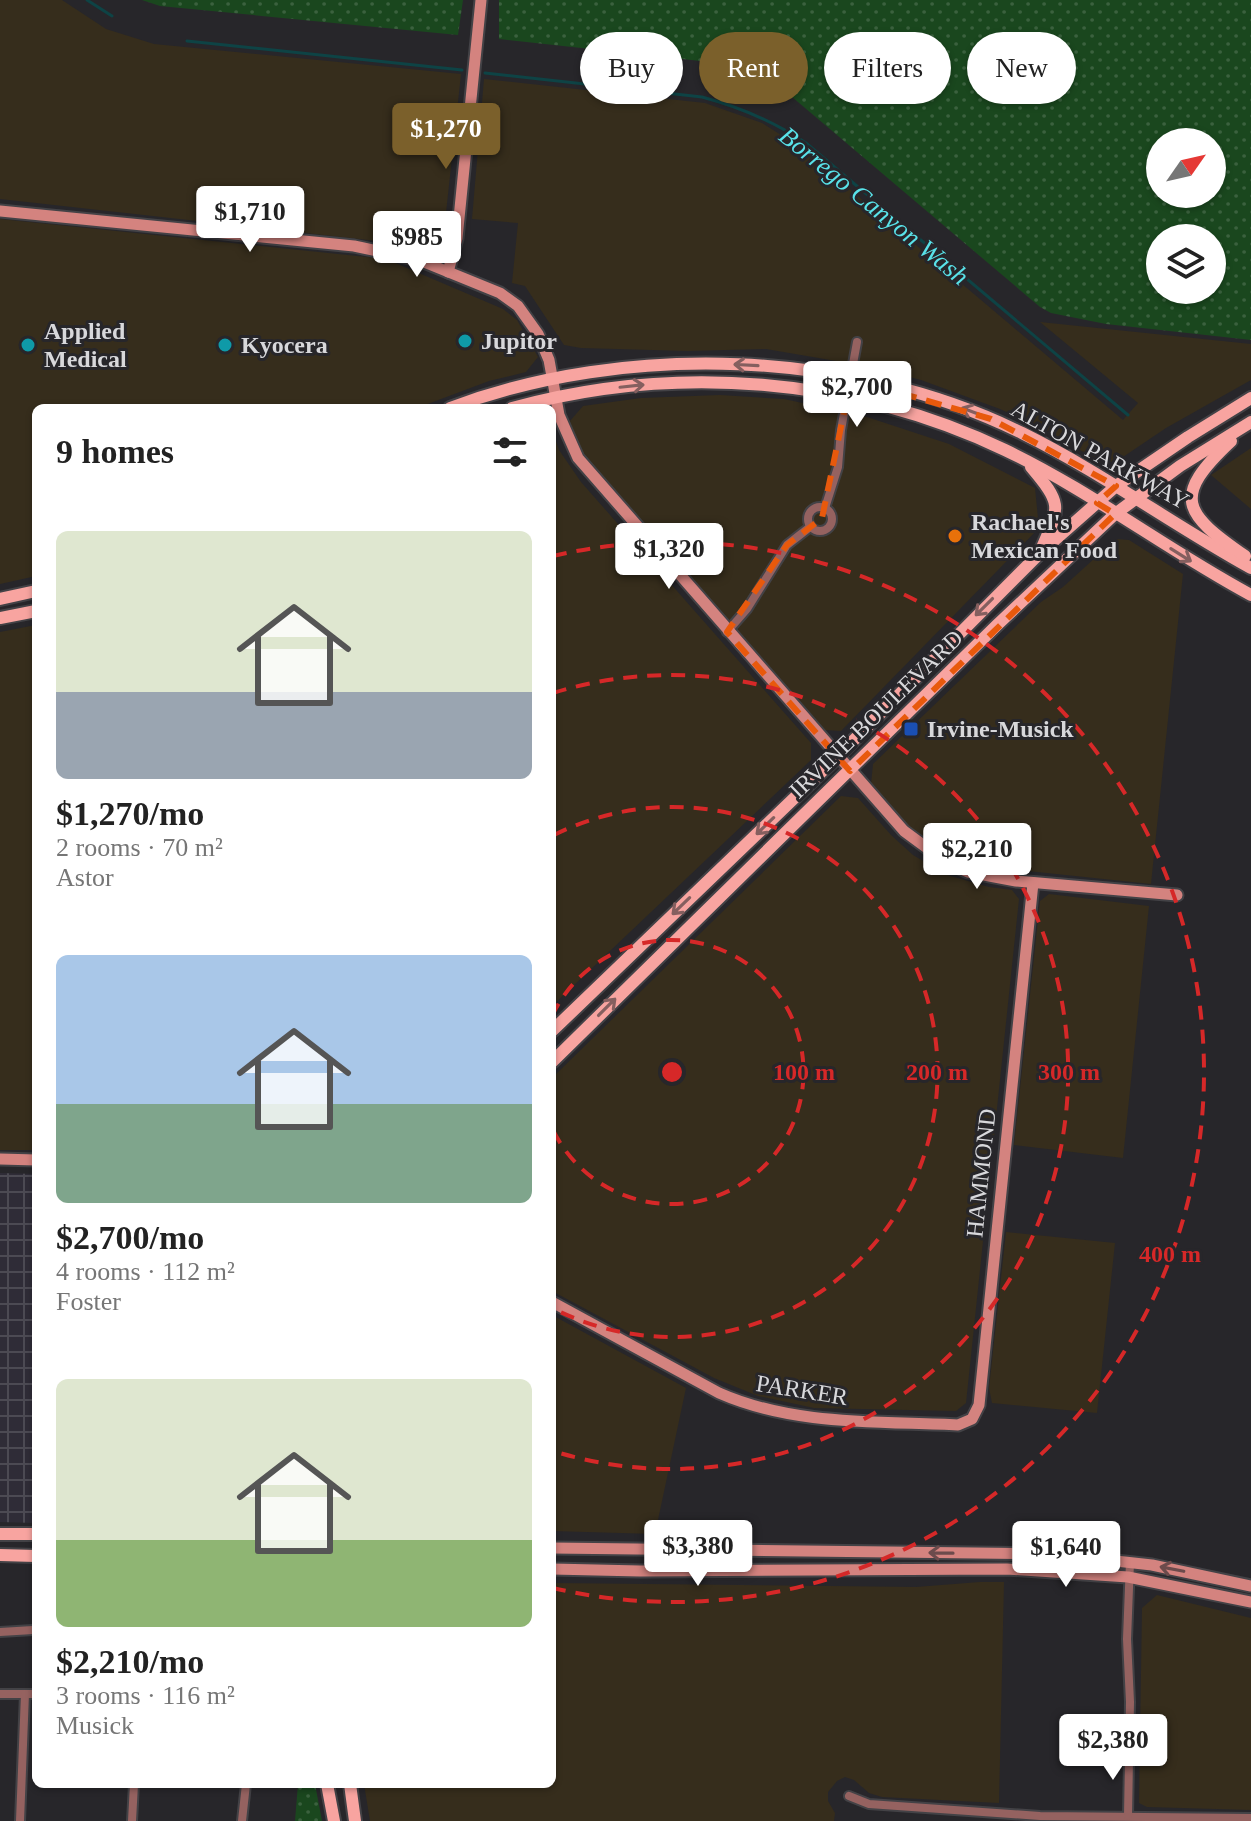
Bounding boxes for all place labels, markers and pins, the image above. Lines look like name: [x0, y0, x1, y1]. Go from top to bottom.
pin: $1,270: [381, 103, 511, 171]
pin: $1,710: [185, 186, 315, 254]
pin: $985: [370, 211, 464, 279]
place label: Applied Medical: [44, 318, 127, 372]
place label: Jupitor: [481, 328, 557, 354]
place label: Kyocera: [241, 332, 328, 358]
marker: Jupitor: [456, 332, 474, 350]
marker: Applied Medical: [19, 336, 37, 354]
marker: Kyocera: [216, 336, 234, 354]
pin: $2,700: [792, 361, 922, 429]
place label: Rachael's Mexican Food: [971, 509, 1118, 563]
pin: $1,320: [604, 523, 734, 591]
marker: Rachael's Mexican Food: [946, 527, 964, 545]
place label: Irvine-Musick: [927, 716, 1074, 742]
marker: Irvine-Musick: [902, 720, 920, 738]
pin: $2,210: [912, 823, 1042, 891]
centre of rings: [658, 1058, 686, 1086]
pin: $3,380: [633, 1520, 763, 1588]
pin: $1,640: [1001, 1521, 1131, 1589]
pin: $2,380: [1048, 1714, 1178, 1782]

